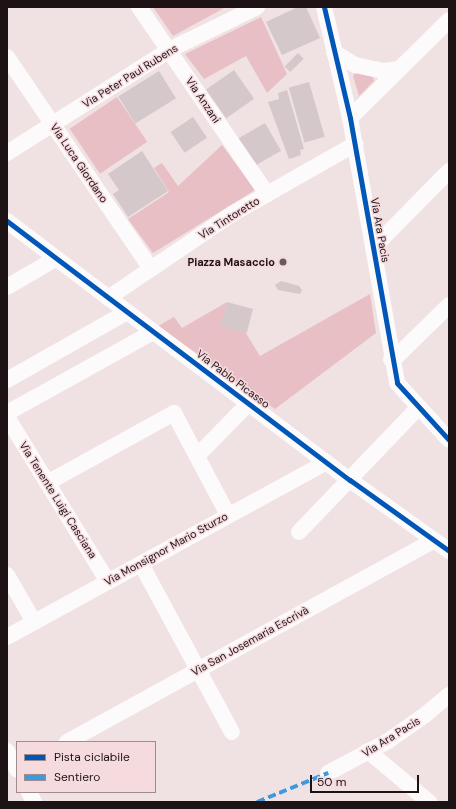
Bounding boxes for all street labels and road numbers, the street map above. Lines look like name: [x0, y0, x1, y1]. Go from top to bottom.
street label: Via Peter Paul Rubens: [80, 41, 180, 111]
street label: Via Anzani: [183, 75, 223, 125]
street label: Via Luca Giordano: [47, 121, 111, 205]
street label: Via Tintoretto: [196, 194, 262, 242]
street label: Via Ara Pacis: [368, 196, 392, 264]
street label: Via Pablo Picasso: [194, 347, 272, 411]
street label: Via Tenente Luigi Casciana: [16, 439, 100, 561]
street label: Via Monsignor Mario Sturzo: [102, 509, 230, 589]
street label: Via San Josemaria Escrivà: [189, 603, 311, 679]
street label: Via Ara Pacis: [360, 714, 422, 760]

